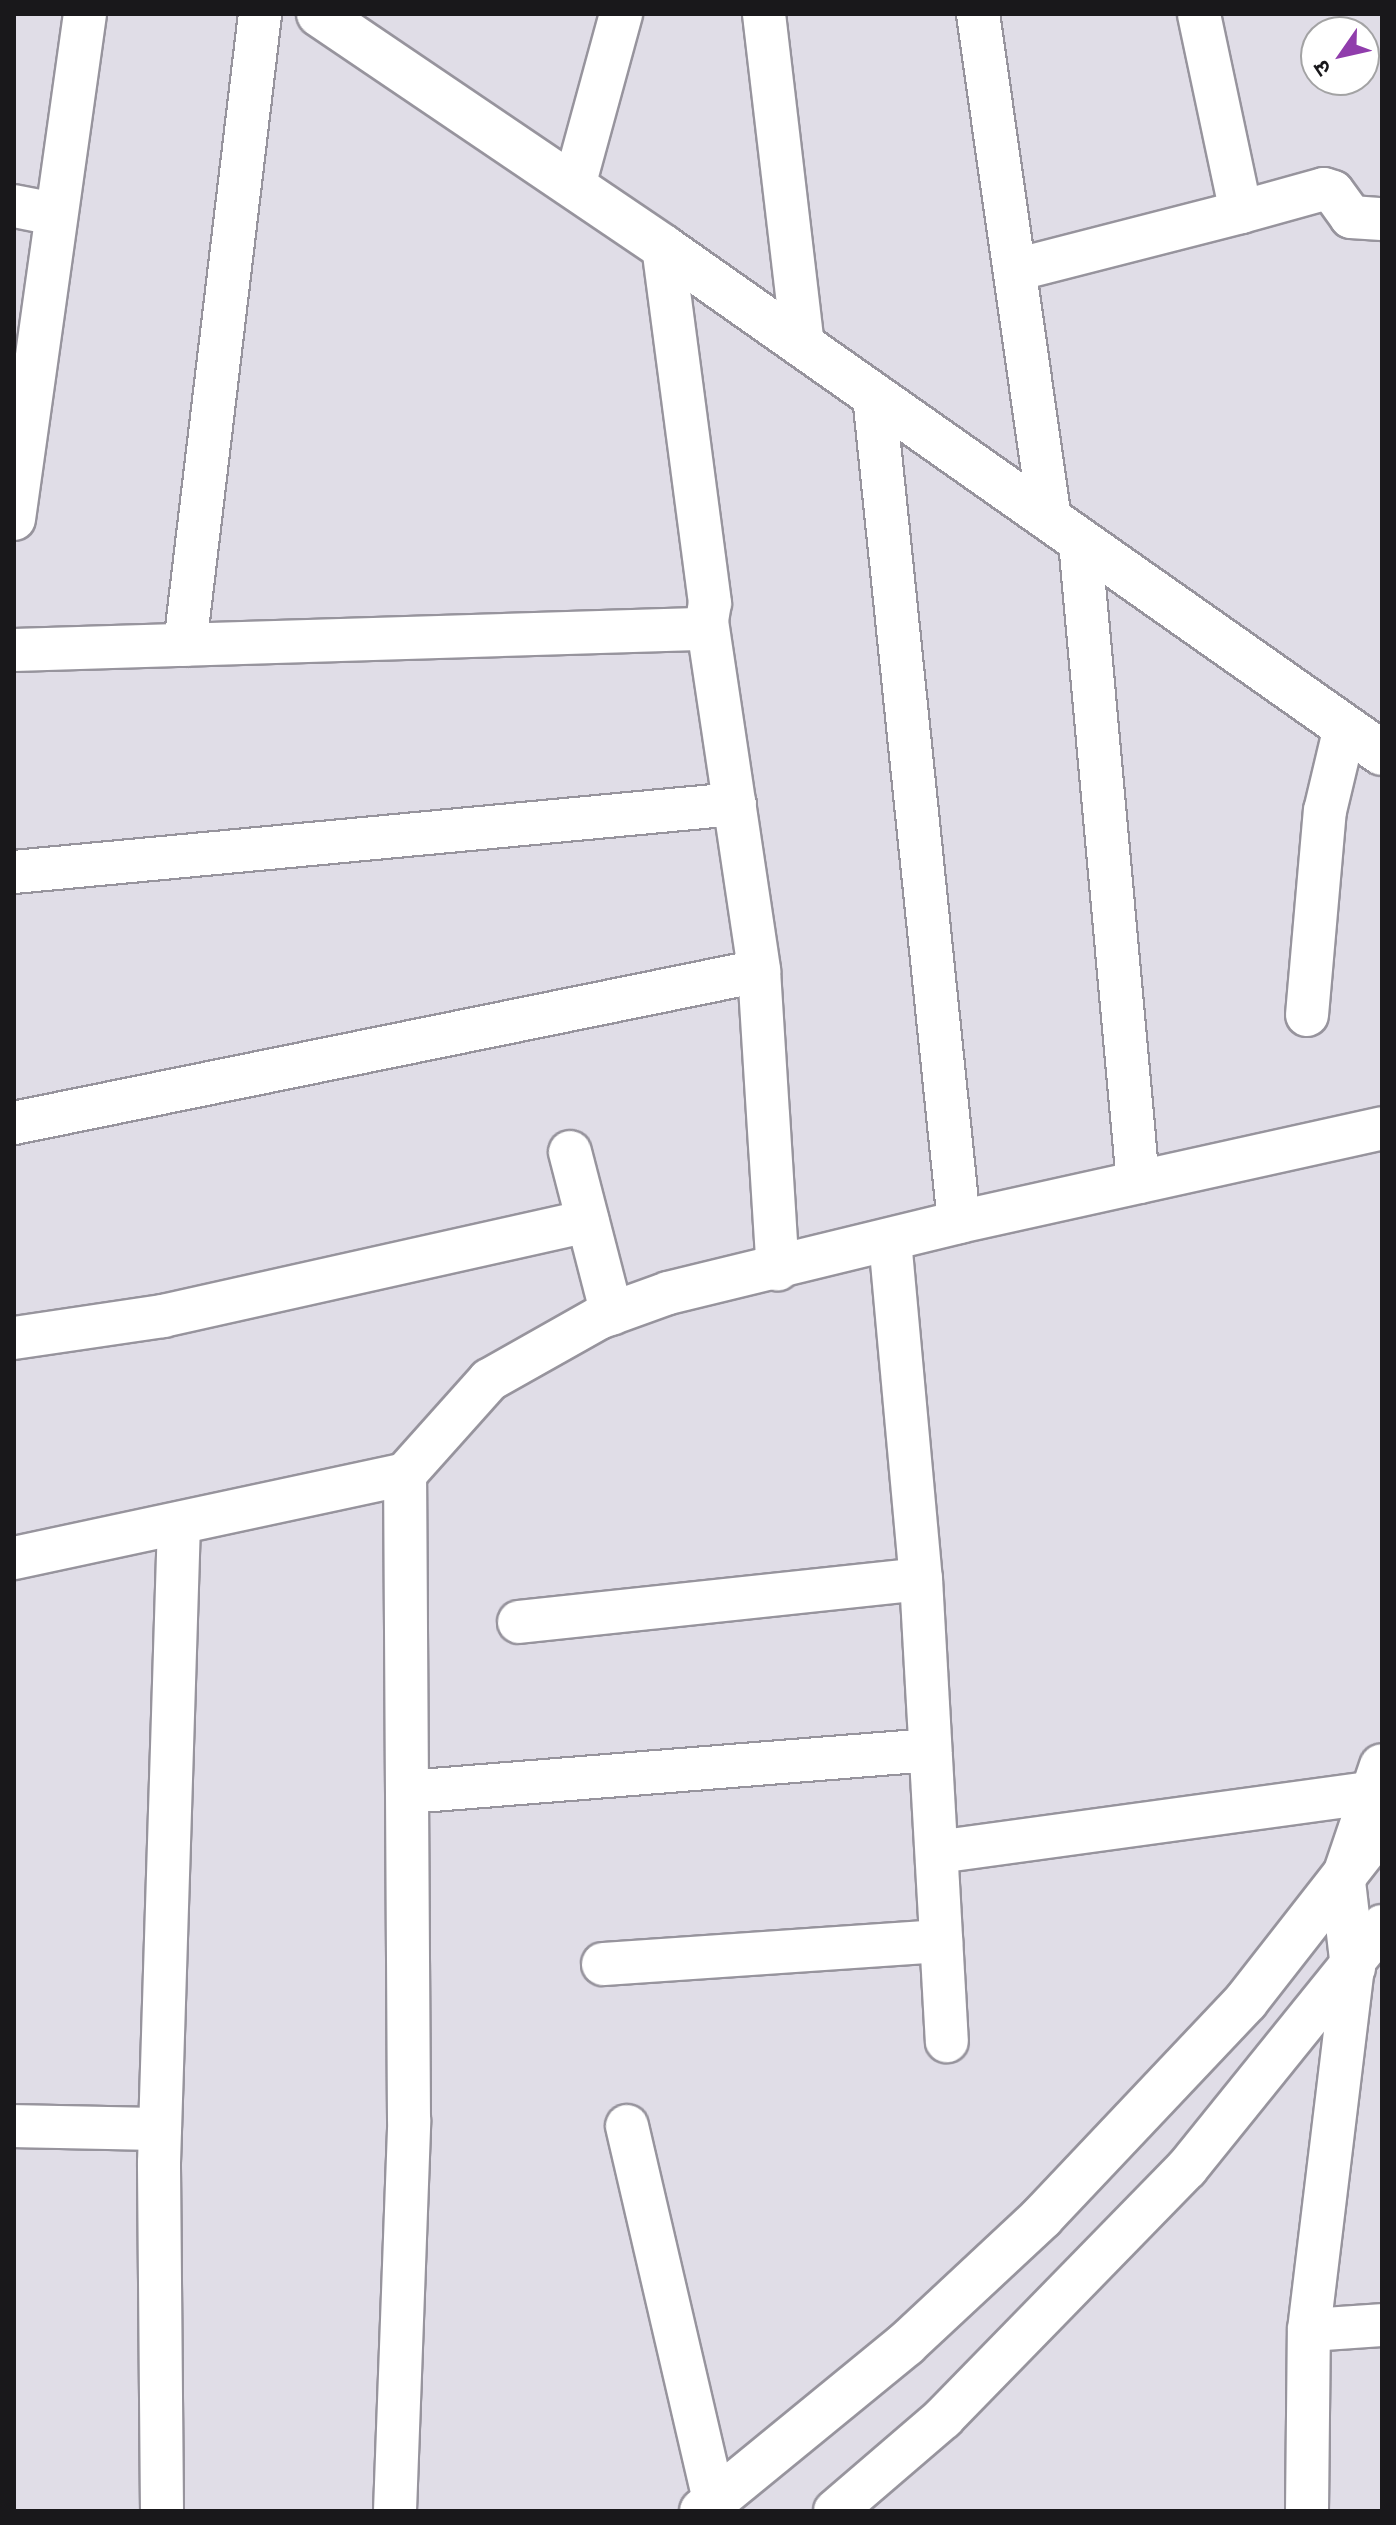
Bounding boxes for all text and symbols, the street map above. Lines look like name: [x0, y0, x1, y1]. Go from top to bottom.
north arrow: [1300, 16, 1380, 96]
text: उ: [1307, 56, 1335, 81]

